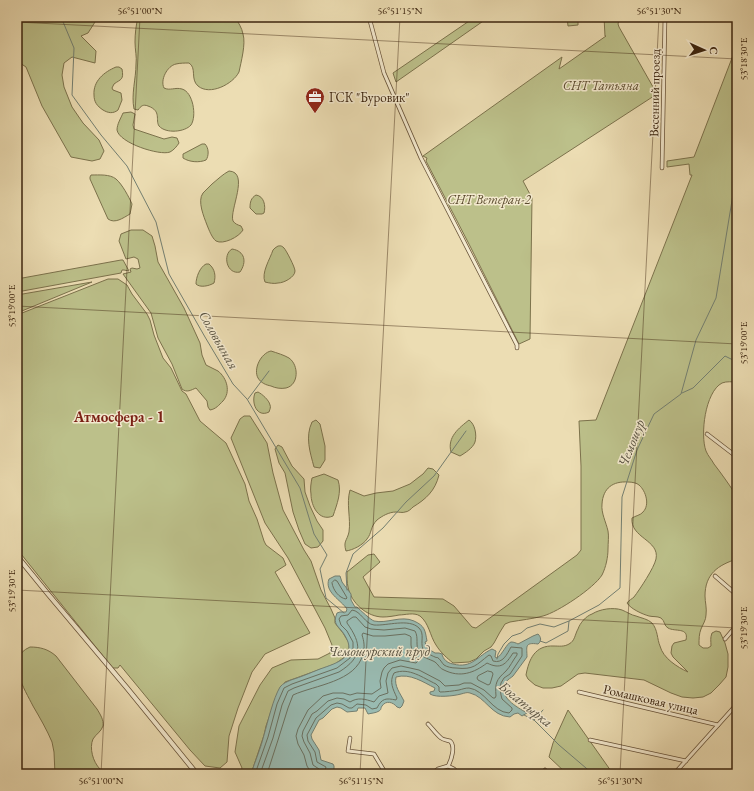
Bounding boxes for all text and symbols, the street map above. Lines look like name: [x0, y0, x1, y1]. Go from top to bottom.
text: 56°51'00"N: [118, 4, 163, 17]
text: 56°51'15"N: [378, 4, 423, 17]
text: 56°51'30"N: [637, 4, 682, 17]
north arrow: [684, 30, 724, 70]
text: 53°18'30"E: [737, 37, 750, 80]
text: С: [707, 46, 721, 55]
street label: Весенний проезд: [645, 49, 664, 137]
park label: СНТ Татьяна: [563, 77, 639, 94]
office icon: ГСК "Буровик": [304, 86, 326, 114]
place label: ГСК "Буровик": [329, 89, 410, 106]
park label: СНТ Ветеран-2: [447, 191, 532, 208]
text: 53°19'00"E: [5, 284, 18, 327]
water label: Соловьиная: [195, 307, 243, 373]
text: 53°19'00"E: [737, 321, 750, 364]
district label: Атмосфера - 1: [73, 407, 164, 426]
water label: Чемошур: [613, 417, 649, 469]
text: 53°19'30"E: [5, 569, 18, 612]
text: 53°19'30"E: [737, 606, 750, 649]
water label: Чемошурский пруд: [328, 642, 431, 660]
water label: Богатырка: [495, 676, 556, 731]
street label: Ромашковая улица: [602, 680, 701, 719]
text: 56°51'00"N: [79, 774, 124, 787]
text: 56°51'15"N: [339, 774, 384, 787]
text: 56°51'30"N: [598, 774, 643, 787]

